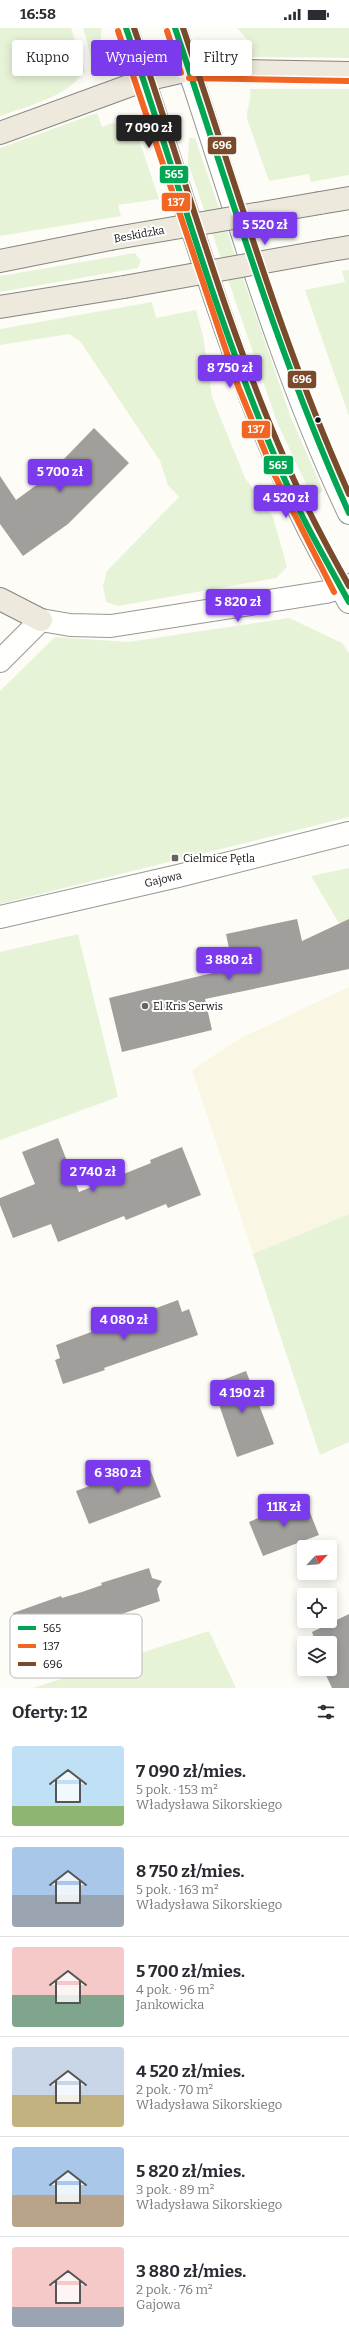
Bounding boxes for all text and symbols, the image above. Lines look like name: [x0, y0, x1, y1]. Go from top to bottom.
text: 16:58: [20, 5, 56, 23]
chip: Kupno: [12, 40, 83, 76]
chip: Wynajem: [91, 40, 182, 76]
chip: Filtry: [190, 40, 252, 76]
pin: 7 090 zł: [108, 115, 190, 149]
text: 7 090 zł: [125, 120, 173, 135]
line badge: 696: [207, 136, 237, 155]
text: 696: [212, 139, 232, 152]
line badge: 565: [159, 165, 189, 184]
text: 565: [165, 168, 183, 181]
line badge: 137: [161, 192, 191, 212]
text: 137: [167, 196, 185, 209]
pin: 5 520 zł: [224, 212, 306, 246]
text: 5 520 zł: [242, 217, 288, 232]
street label: Beskidzka: [113, 224, 165, 245]
pin: 8 750 zł: [189, 355, 271, 389]
text: 8 750 zł: [207, 360, 253, 375]
line badge: 696: [287, 370, 317, 389]
text: 696: [292, 373, 312, 386]
unlabelled marker: [313, 415, 323, 425]
line badge: 137: [241, 420, 271, 439]
text: 137: [247, 423, 265, 436]
line badge: 565: [263, 455, 294, 475]
pin: 5 700 zł: [19, 459, 101, 493]
text: 565: [269, 459, 287, 472]
text: 5 700 zł: [37, 464, 83, 479]
pin: 4 520 zł: [245, 485, 327, 519]
text: 4 520 zł: [263, 490, 309, 505]
pin: 5 820 zł: [197, 589, 279, 623]
text: 5 820 zł: [215, 594, 261, 609]
place label: Cielmice Pętla: [183, 852, 255, 865]
marker: Cielmice Pętla: [170, 853, 180, 863]
street label: Gajowa: [143, 869, 183, 890]
pin: 3 880 zł: [188, 947, 270, 981]
text: 3 880 zł: [205, 952, 253, 967]
place label: El Kris Serwis: [153, 1000, 223, 1013]
marker: El Kris Serwis: [140, 1001, 150, 1011]
pin: 2 740 zł: [52, 1159, 134, 1193]
text: 2 740 zł: [70, 1164, 116, 1179]
pin: 4 080 zł: [83, 1307, 165, 1341]
text: 4 080 zł: [100, 1312, 148, 1327]
pin: 4 190 zł: [201, 1380, 283, 1414]
text: 4 190 zł: [219, 1385, 265, 1400]
pin: 6 380 zł: [77, 1460, 159, 1494]
text: 6 380 zł: [94, 1465, 142, 1480]
pin: 11K zł: [251, 1494, 317, 1528]
text: 11K zł: [267, 1499, 301, 1514]
north arrow: [297, 1540, 337, 1580]
map controls: [297, 1540, 337, 1676]
button: locate: [297, 1588, 337, 1628]
legend: [10, 1614, 142, 1678]
text: 565: [43, 1622, 61, 1635]
button: layers: [297, 1636, 337, 1676]
text: 137: [43, 1640, 60, 1653]
text: 696: [43, 1658, 62, 1671]
icon: filters: [315, 1701, 337, 1723]
text: Oferty: 12: [12, 1702, 88, 1723]
text: 7 090 zł/mies.: [136, 1761, 246, 1782]
icon: home: [44, 1762, 92, 1810]
text: 5 pok. · 153 m²: [136, 1782, 218, 1797]
text: Władysława Sikorskiego: [136, 1797, 282, 1812]
text: 8 750 zł/mies.: [136, 1861, 244, 1882]
icon: home: [44, 1863, 92, 1911]
text: 5 pok. · 163 m²: [136, 1882, 219, 1897]
text: Władysława Sikorskiego: [136, 1897, 282, 1912]
text: 5 700 zł/mies.: [136, 1961, 245, 1982]
icon: home: [44, 1963, 92, 2011]
text: 4 pok. · 96 m²: [136, 1982, 214, 1997]
text: Jankowicka: [136, 1997, 204, 2012]
text: 4 520 zł/mies.: [136, 2061, 245, 2082]
icon: home: [44, 2063, 92, 2111]
text: 2 pok. · 70 m²: [136, 2082, 213, 2097]
text: Władysława Sikorskiego: [136, 2097, 282, 2112]
text: 5 820 zł/mies.: [136, 2161, 245, 2182]
icon: home: [44, 2163, 92, 2211]
text: 3 pok. · 89 m²: [136, 2182, 214, 2197]
text: Władysława Sikorskiego: [136, 2197, 282, 2212]
text: 3 880 zł/mies.: [136, 2261, 246, 2282]
icon: home: [44, 2263, 92, 2311]
text: 2 pok. · 76 m²: [136, 2282, 213, 2297]
text: Gajowa: [136, 2297, 181, 2312]

